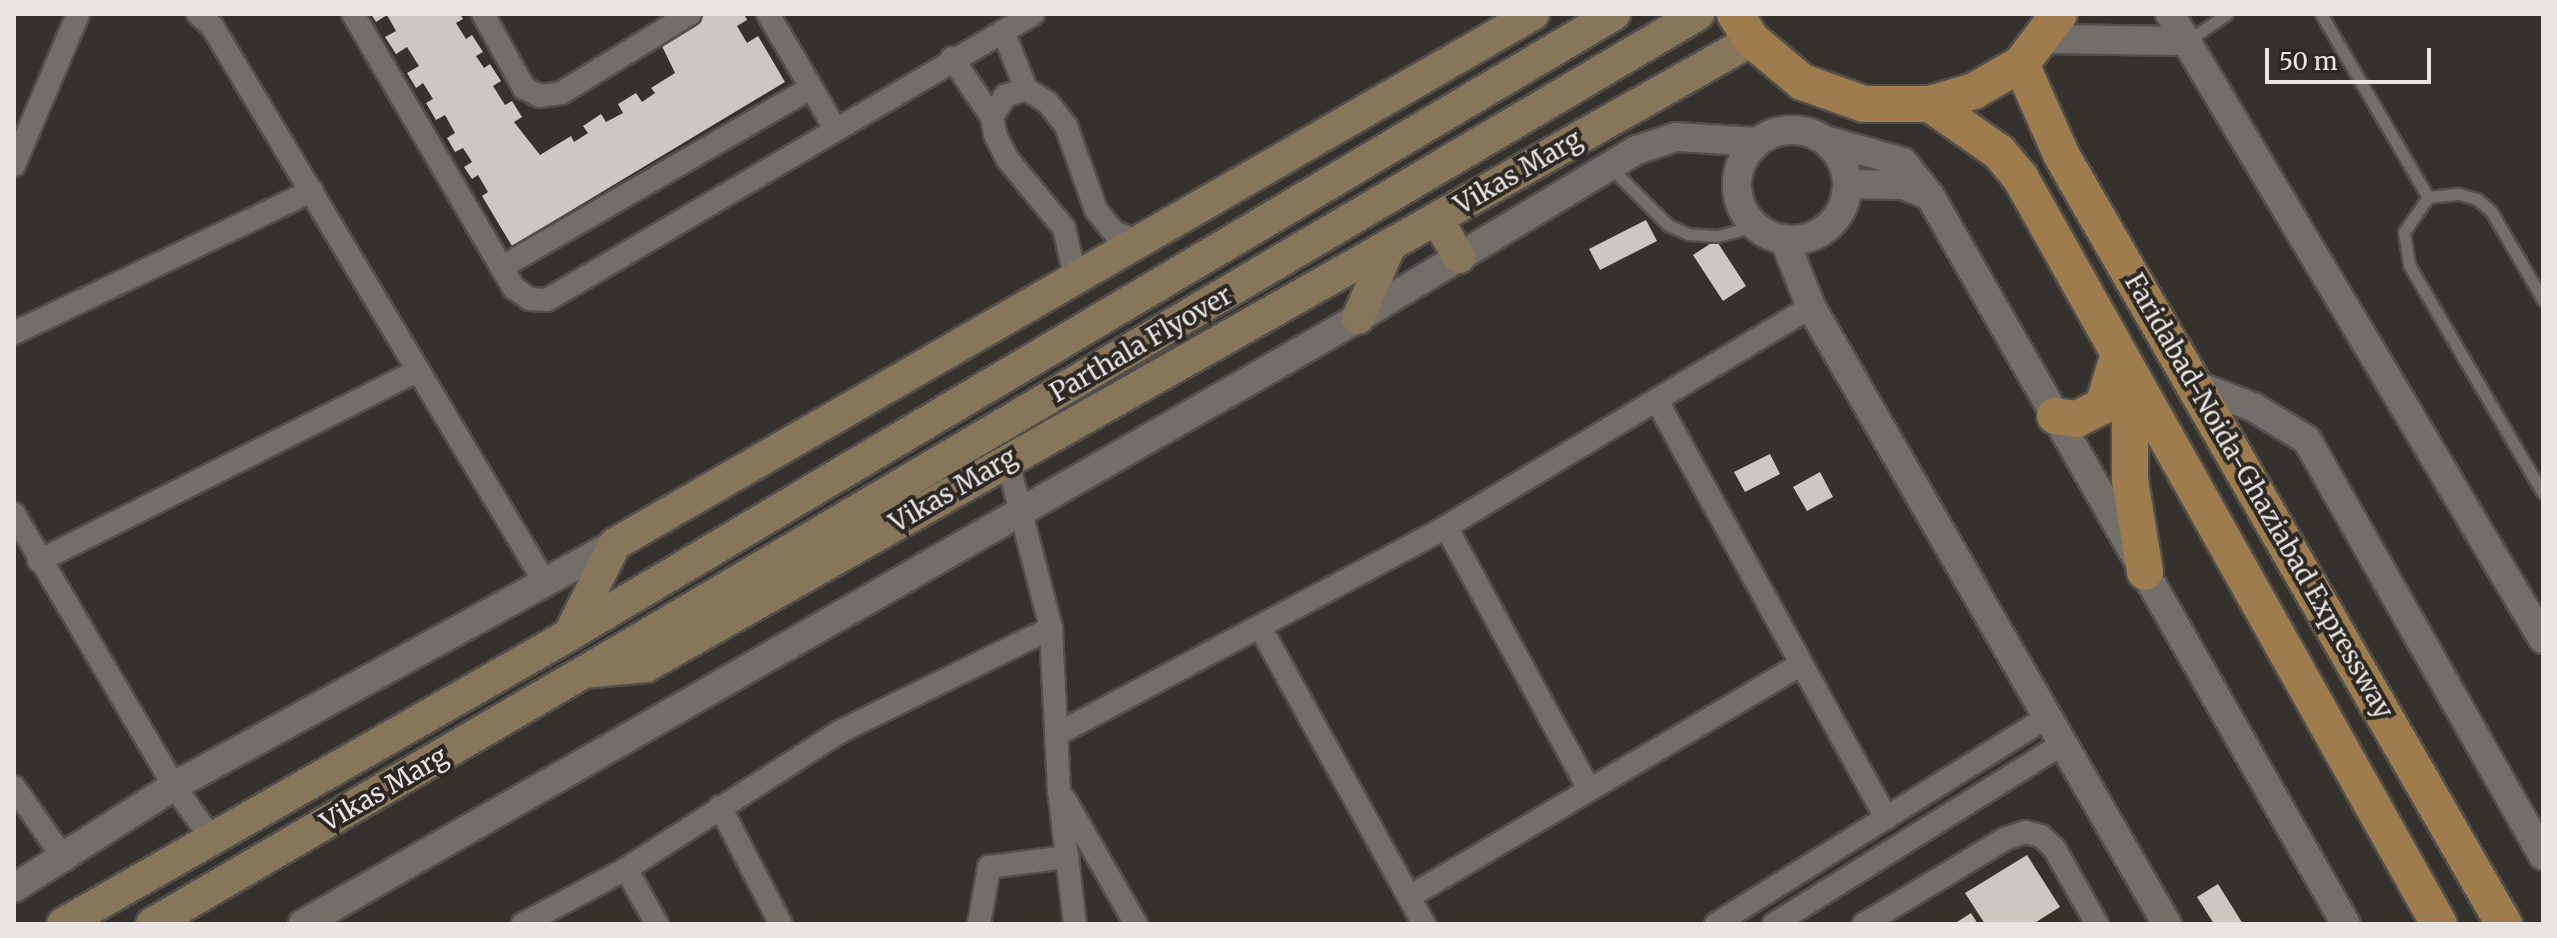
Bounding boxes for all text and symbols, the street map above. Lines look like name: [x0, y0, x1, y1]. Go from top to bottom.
scale bar: [2269, 32, 2435, 82]
text: 50 m: [2279, 46, 2338, 77]
street label: Vikas Marg: [1449, 123, 1587, 221]
street label: Faridabad-Noida-Ghaziabad Expressway: [2118, 268, 2400, 724]
street label: Parthala Flyover: [1045, 279, 1237, 409]
street label: Vikas Marg: [884, 441, 1022, 539]
street label: Vikas Marg: [315, 740, 453, 838]

